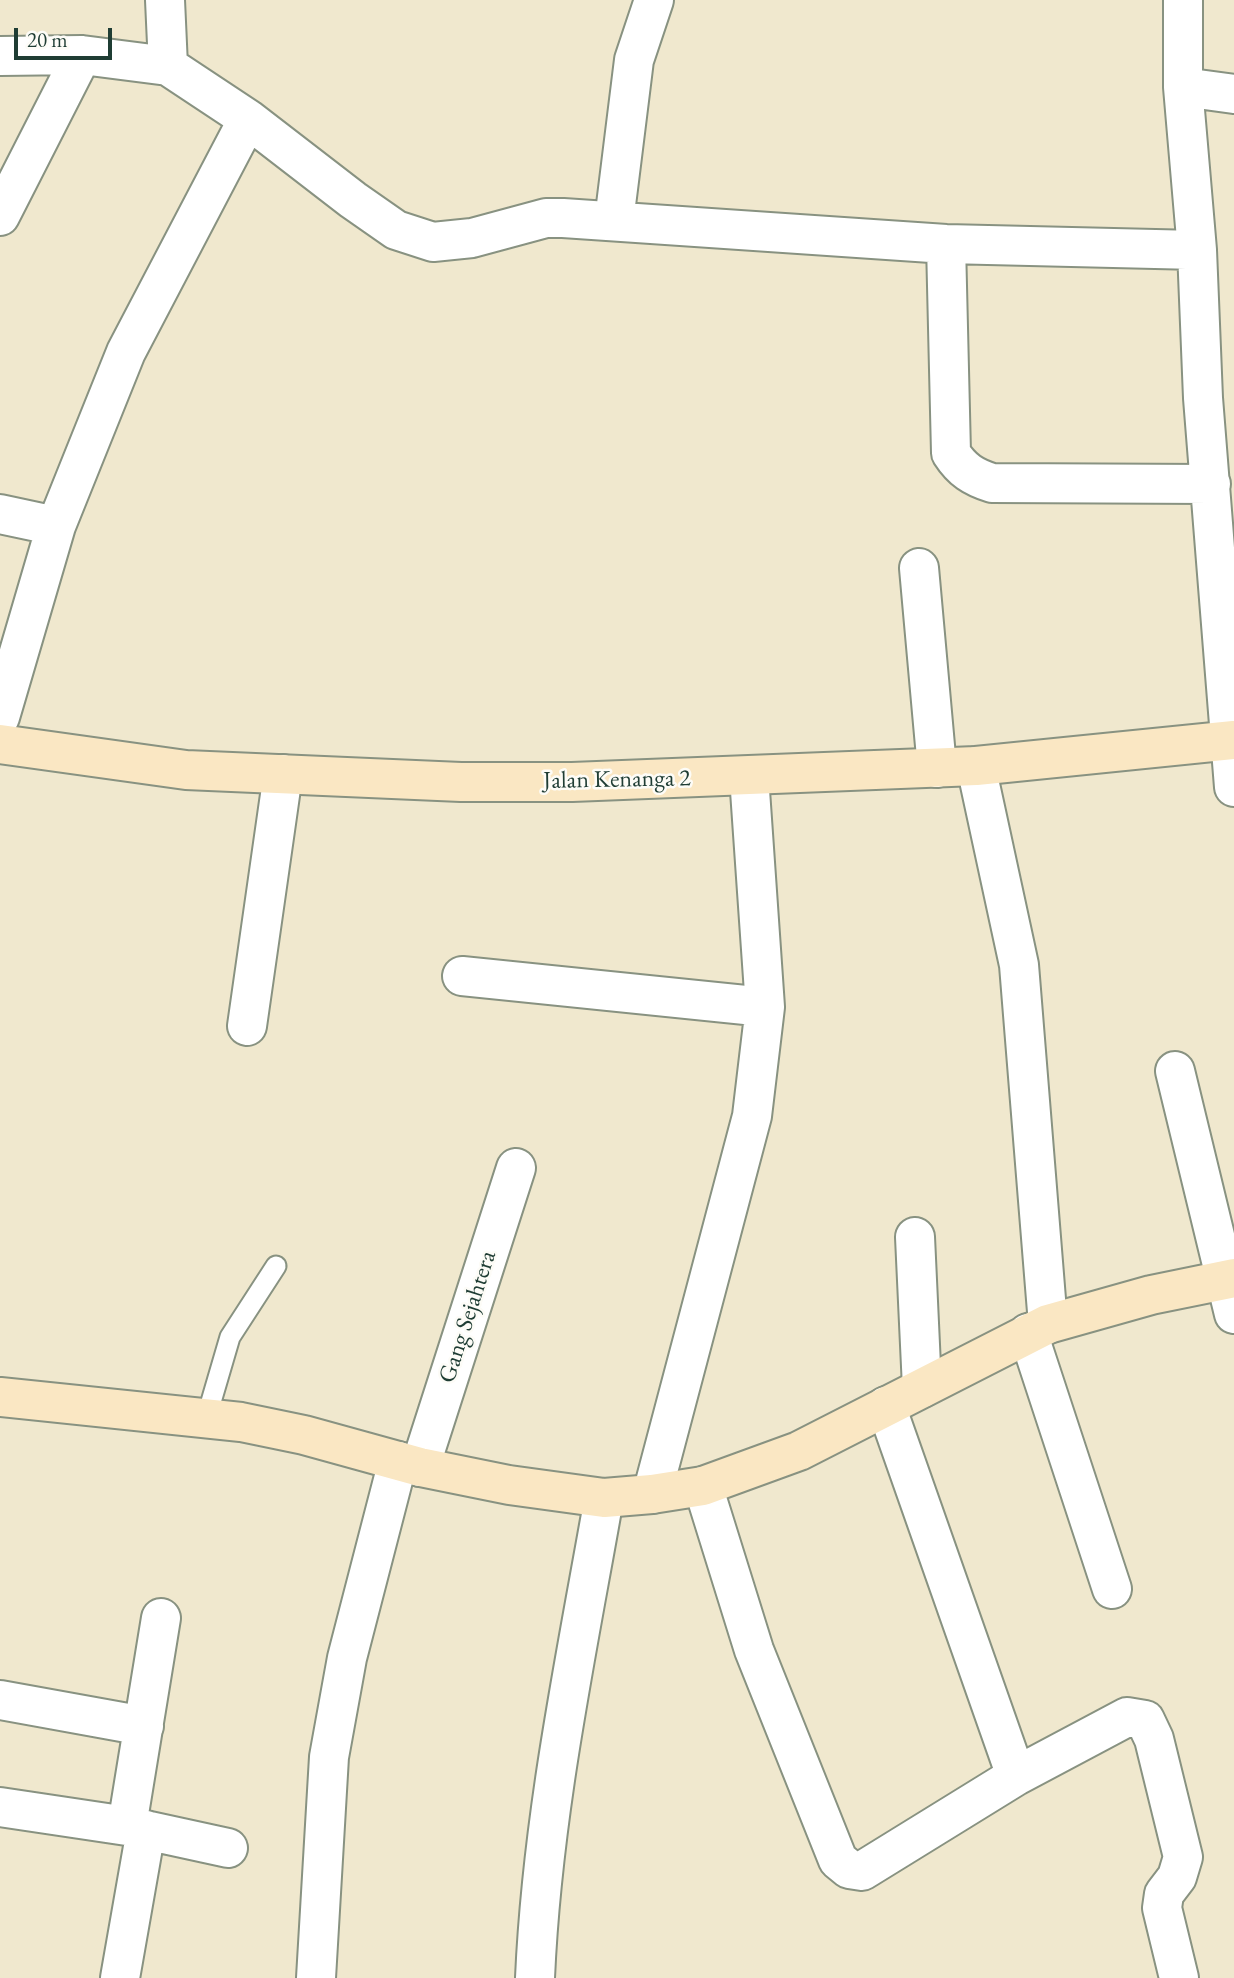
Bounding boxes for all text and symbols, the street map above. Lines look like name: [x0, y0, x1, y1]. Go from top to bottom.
scale bar: [18, 14, 116, 58]
text: 20 m: [27, 26, 68, 53]
street label: Jalan Kenanga 2: [543, 764, 691, 796]
street label: Gang Sejahtera: [433, 1247, 503, 1387]

